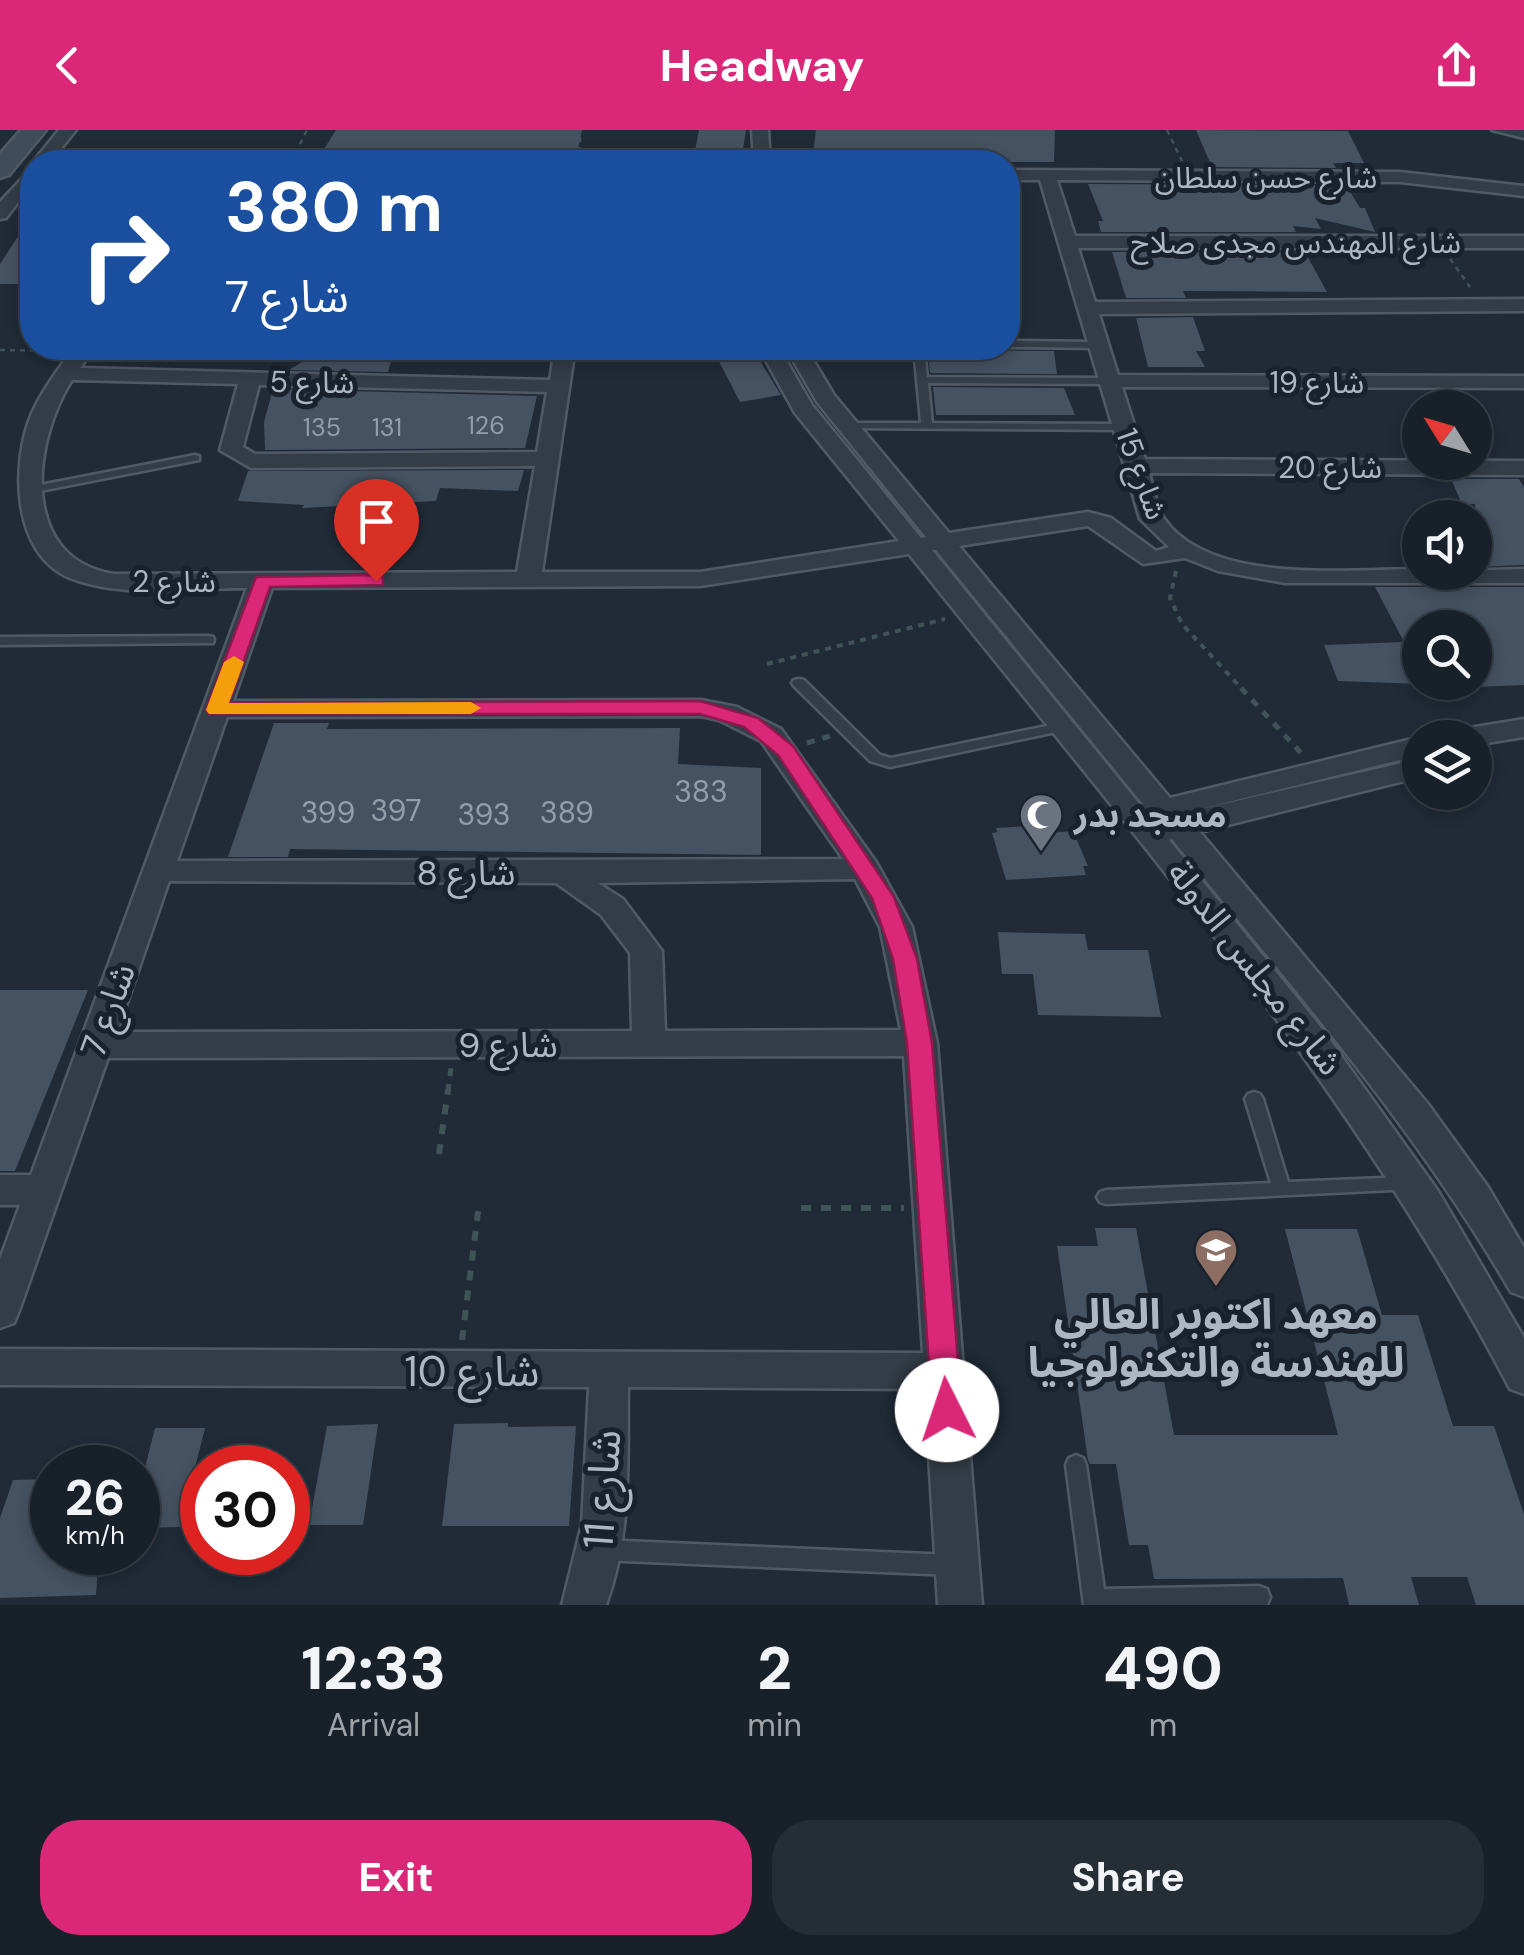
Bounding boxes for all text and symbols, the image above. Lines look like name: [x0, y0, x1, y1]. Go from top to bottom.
text: Headway: [660, 36, 864, 95]
icon: back: [40, 38, 95, 93]
icon: share: [1429, 38, 1484, 93]
street label: شارع حسن سلطان: [1155, 158, 1377, 200]
text: 380 m: [225, 162, 443, 253]
icon: right: [60, 190, 190, 320]
street label: شارع المهندس مجدى صلاح: [1131, 223, 1461, 265]
text: شارع 7: [225, 267, 349, 326]
street label: شارع 5: [269, 362, 355, 405]
street label: شارع 19: [1270, 363, 1364, 405]
north arrow: [1402, 390, 1492, 480]
map controls: [1402, 390, 1492, 810]
house number: 126: [467, 409, 505, 442]
house number: 135: [303, 411, 341, 444]
house number: 131: [372, 411, 402, 444]
street label: شارع 15: [1105, 423, 1176, 526]
street label: شارع 20: [1278, 448, 1382, 490]
pin: [334, 479, 419, 582]
icon: arrive: [349, 494, 404, 549]
button: sound: [1402, 500, 1492, 590]
street label: شارع 2: [132, 562, 216, 604]
button: search: [1402, 610, 1492, 700]
button: layers: [1402, 720, 1492, 810]
house number: 383: [674, 772, 728, 811]
house number: 397: [371, 791, 421, 830]
mosque icon: مسجد بدر: [1018, 792, 1064, 853]
place label: مسجد بدر: [1072, 792, 1227, 838]
house number: 399: [301, 793, 355, 832]
house number: 389: [540, 793, 594, 832]
house number: 393: [458, 795, 510, 834]
street label: شارع 8: [417, 850, 515, 899]
street label: شارع مجلس الدولة: [1154, 851, 1353, 1087]
street label: شارع 7: [70, 957, 149, 1064]
street label: شارع 9: [458, 1022, 558, 1071]
school or university icon: معهد اكتوبر العالي للهندسة والتكنولوجيا: [1193, 1227, 1239, 1288]
place label: معهد اكتوبر العالي للهندسة والتكنولوجيا: [1027, 1287, 1405, 1390]
street label: شارع 10: [405, 1344, 539, 1403]
position arrow: [895, 1358, 999, 1462]
street label: شارع 11: [570, 1428, 638, 1551]
speed limit sign: 30: [180, 1445, 310, 1575]
text: 26: [65, 1465, 125, 1531]
text: km/h: [65, 1519, 125, 1552]
text: 12:33: [301, 1629, 446, 1708]
text: 2: [757, 1629, 792, 1708]
text: 490: [1103, 1629, 1223, 1708]
text: Arrival: [327, 1704, 420, 1746]
text: min: [747, 1704, 802, 1746]
text: m: [1149, 1704, 1177, 1746]
button: Exit: [40, 1820, 752, 1935]
button: Share: [772, 1820, 1484, 1935]

